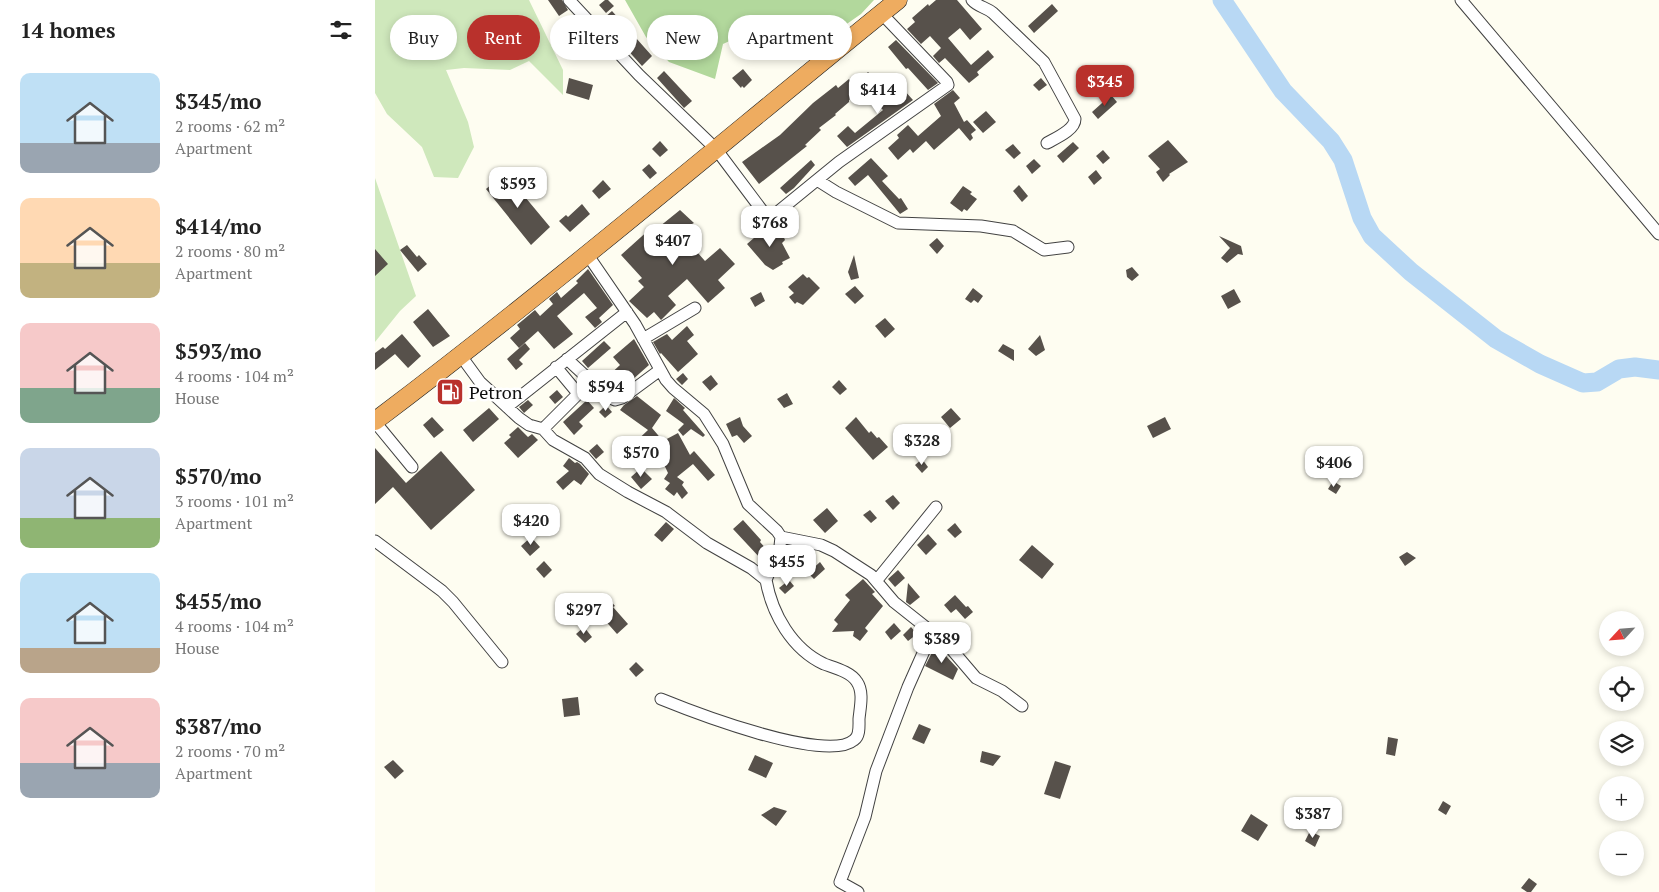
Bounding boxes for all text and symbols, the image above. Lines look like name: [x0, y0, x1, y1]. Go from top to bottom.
chip: Buy: [390, 15, 457, 60]
chip: Rent: [467, 15, 540, 60]
chip: Filters: [550, 15, 637, 60]
chip: New: [647, 15, 718, 60]
chip: Apartment: [728, 15, 852, 60]
text: 14 homes: [20, 16, 116, 44]
icon: filters: [327, 16, 355, 44]
pin: $345: [1075, 64, 1135, 107]
text: $345: [1087, 70, 1123, 92]
pin: $414: [848, 72, 908, 115]
text: $414: [860, 78, 896, 100]
text: $345/mo: [175, 87, 262, 115]
icon: home: [60, 93, 120, 153]
text: 2 rooms · 62 m²: [175, 115, 285, 137]
text: Apartment: [175, 137, 252, 159]
pin: $593: [488, 166, 548, 209]
text: $593: [500, 172, 536, 194]
pin: $768: [740, 206, 800, 248]
text: $768: [752, 211, 788, 233]
text: $414/mo: [175, 212, 262, 240]
icon: home: [60, 218, 120, 278]
pin: $407: [643, 224, 703, 266]
text: $407: [655, 229, 691, 251]
text: 2 rooms · 80 m²: [175, 240, 285, 262]
text: Apartment: [175, 262, 252, 284]
text: $593/mo: [175, 337, 262, 365]
icon: home: [60, 343, 120, 403]
text: 4 rooms · 104 m²: [175, 365, 294, 387]
pin: $594: [576, 370, 636, 412]
text: $594: [588, 375, 624, 397]
fuel station icon: Petron: [435, 377, 465, 407]
place label: Petron: [469, 380, 523, 404]
text: House: [175, 387, 220, 409]
pin: $328: [892, 424, 952, 466]
text: $328: [904, 429, 940, 451]
pin: $570: [611, 436, 671, 478]
text: $570: [623, 441, 659, 463]
pin: $406: [1304, 446, 1364, 488]
text: $406: [1316, 451, 1352, 473]
text: $570/mo: [175, 462, 262, 490]
icon: home: [60, 468, 120, 528]
text: 3 rooms · 101 m²: [175, 490, 294, 512]
pin: $420: [501, 504, 561, 546]
text: $420: [513, 509, 549, 531]
text: Apartment: [175, 512, 252, 534]
pin: $455: [757, 544, 817, 587]
text: $455: [769, 550, 805, 572]
text: $455/mo: [175, 587, 262, 615]
pin: $297: [554, 592, 614, 635]
icon: home: [60, 593, 120, 653]
text: $297: [566, 598, 602, 620]
north arrow: [1599, 611, 1644, 656]
map controls: [1599, 611, 1644, 876]
text: 4 rooms · 104 m²: [175, 615, 294, 637]
pin: $389: [912, 622, 972, 664]
text: $389: [924, 627, 960, 649]
text: House: [175, 637, 220, 659]
button: locate: [1599, 666, 1644, 711]
text: $387/mo: [175, 712, 262, 740]
icon: home: [60, 718, 120, 778]
button: layers: [1599, 721, 1644, 766]
text: 2 rooms · 70 m²: [175, 740, 285, 762]
text: Apartment: [175, 762, 252, 784]
button: +: [1599, 776, 1644, 821]
pin: $387: [1283, 796, 1343, 839]
text: $387: [1295, 802, 1331, 824]
button: −: [1599, 831, 1644, 876]

